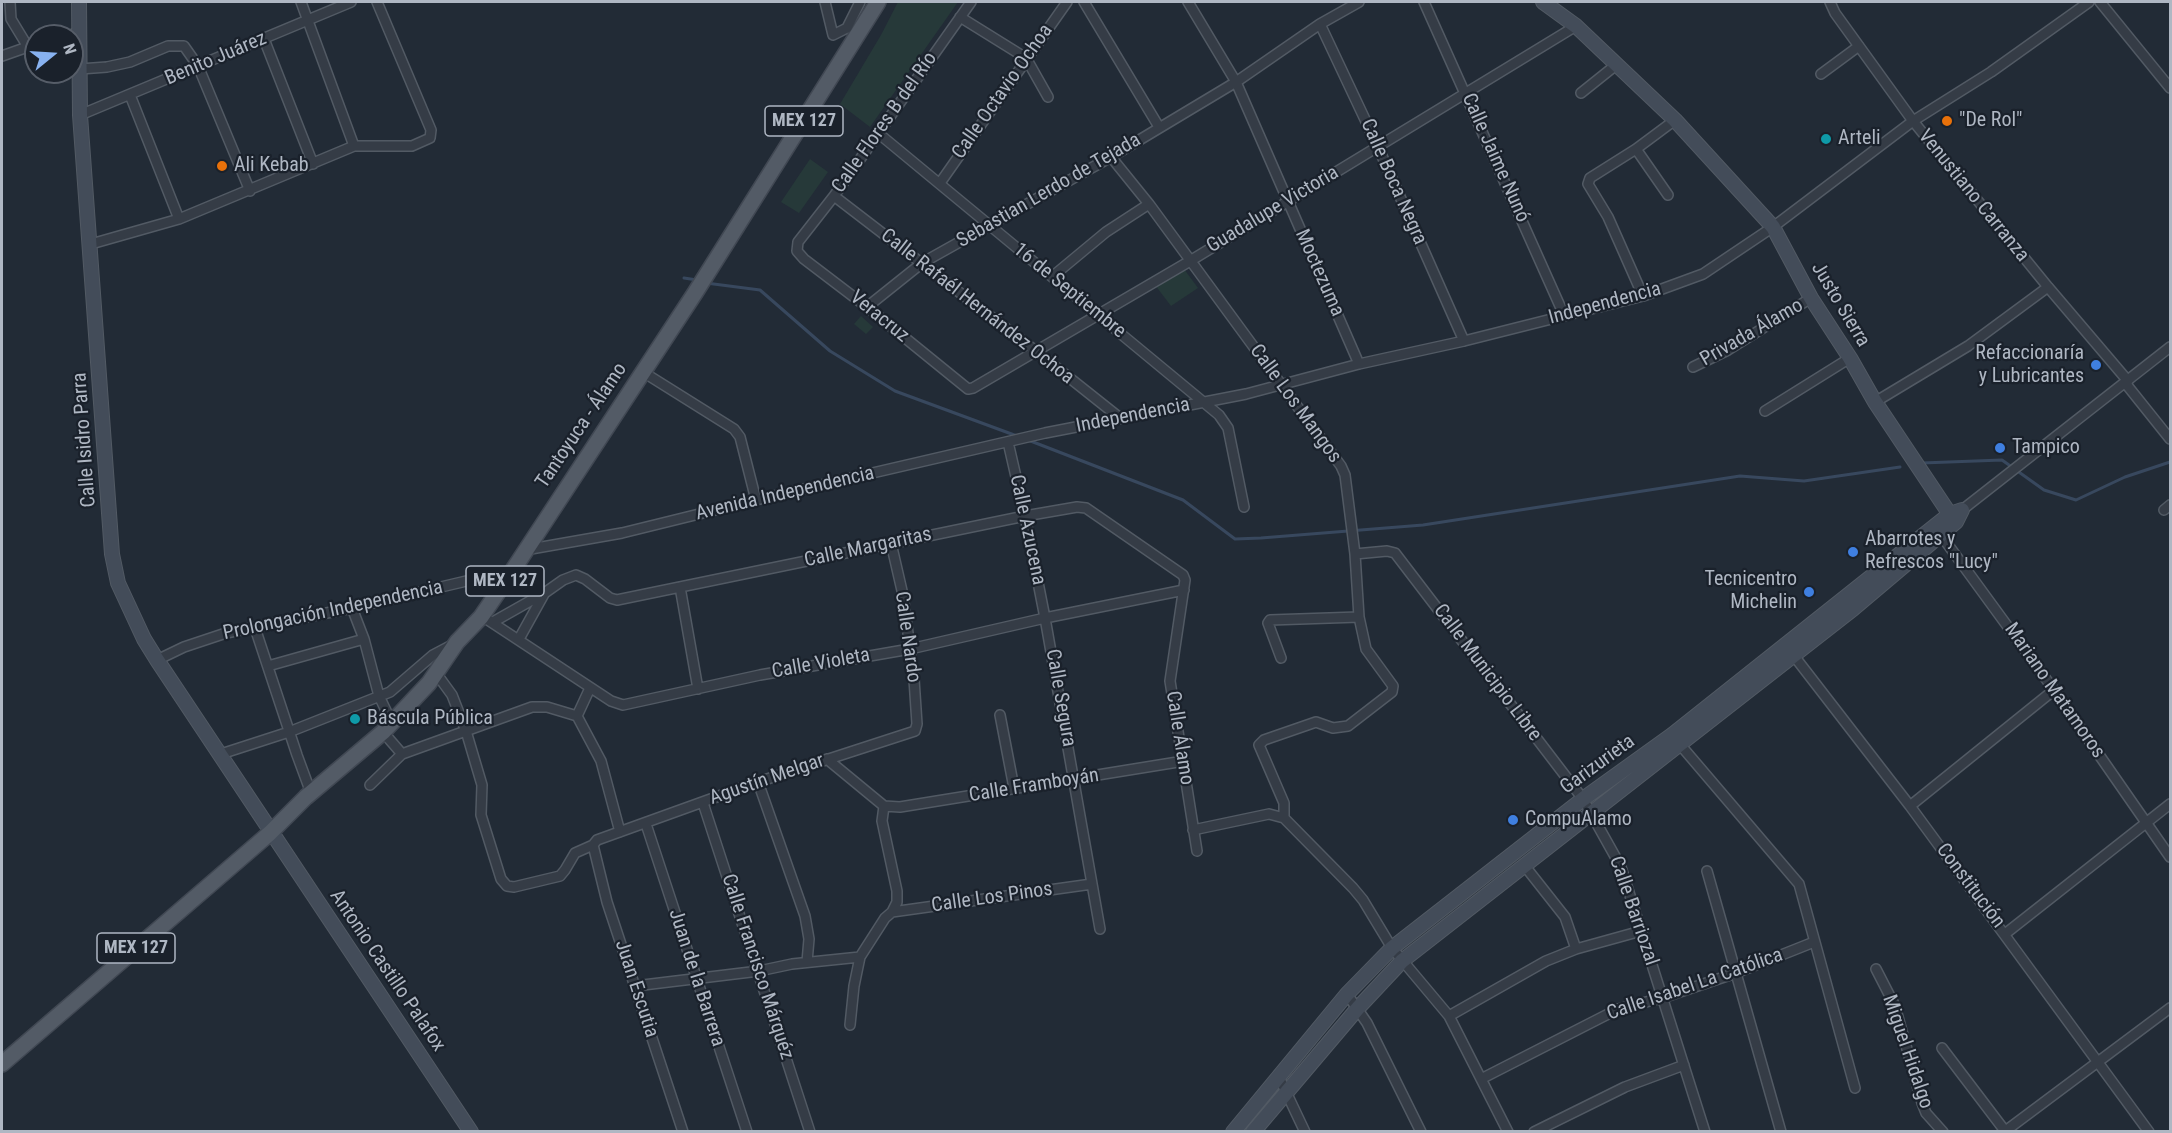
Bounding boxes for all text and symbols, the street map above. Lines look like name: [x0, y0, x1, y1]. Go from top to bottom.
street label: Calle Octavio Ochoa: [948, 20, 1058, 164]
north arrow: [24, 24, 84, 84]
street label: Benito Juárez: [162, 27, 270, 91]
text: N: [59, 41, 80, 56]
street label: Calle Flores B del Río: [827, 48, 943, 198]
street label: Calle Jaime Nunó: [1456, 90, 1534, 226]
road number: MEX 127: [765, 106, 843, 136]
place label: "De Rol": [1959, 109, 2022, 133]
marker: "De Rol": [1940, 114, 1954, 128]
street label: Calle Boca Negra: [1355, 115, 1431, 249]
street label: Venustiano Carranza: [1912, 125, 2034, 267]
place label: Arteli: [1838, 127, 1881, 151]
street label: Sebastian Lerdo de Tejada: [953, 129, 1145, 253]
marker: Arteli: [1819, 132, 1833, 146]
place label: Ali Kebab: [234, 154, 309, 178]
marker: Ali Kebab: [215, 159, 229, 173]
street label: Guadalupe Victoria: [1203, 161, 1343, 259]
street label: Calle Rafaél Hernández Ochoa: [876, 224, 1078, 390]
street label: Moctezuma: [1289, 226, 1349, 320]
street label: 16 de Septiembre: [1008, 238, 1130, 344]
street label: Justo Sierra: [1805, 258, 1875, 352]
street label: Independencia: [1546, 277, 1664, 331]
street label: Veracruz: [845, 286, 913, 348]
street label: Privada Álamo: [1696, 294, 1808, 372]
street label: Calle Los Mangos: [1244, 340, 1346, 468]
place label: Refaccionaría y Lubricantes: [1975, 342, 2084, 389]
marker: Refaccionaría y Lubricantes: [2089, 358, 2103, 372]
street label: Tantoyuca - Álamo: [531, 359, 633, 493]
street label: Calle Isidro Parra: [68, 372, 102, 508]
street label: Independencia: [1074, 393, 1192, 439]
place label: Tampico: [2012, 436, 2080, 460]
marker: Tampico: [1993, 441, 2007, 455]
street label: Avenida Independencia: [693, 462, 877, 526]
street label: Calle Azucena: [1004, 473, 1050, 587]
street label: Calle Margaritas: [802, 523, 934, 573]
place label: Abarrotes y Refrescos "Lucy": [1865, 528, 1998, 575]
marker: Abarrotes y Refrescos "Lucy": [1846, 545, 1860, 559]
road number: MEX 127: [466, 566, 544, 596]
place label: Tecnicentro Michelin: [1705, 568, 1797, 615]
street label: Prolongación Independencia: [221, 576, 445, 646]
marker: Tecnicentro Michelin: [1802, 585, 1816, 599]
street label: Calle Nardo: [889, 590, 925, 684]
street label: Calle Municipio Libre: [1428, 600, 1546, 746]
street label: Mariano Matamoros: [1998, 619, 2110, 763]
street label: Calle Violeta: [770, 644, 872, 684]
street label: Calle Segura: [1040, 647, 1080, 749]
street label: Calle Álamo: [1160, 689, 1198, 787]
place label: Báscula Pública: [367, 707, 493, 731]
marker: Báscula Pública: [348, 712, 362, 726]
street label: Garizurieta: [1556, 730, 1640, 800]
street label: Agustín Melgar: [707, 749, 827, 811]
street label: Calle Framboyán: [967, 764, 1101, 808]
place label: CompuAlamo: [1525, 808, 1632, 832]
marker: CompuAlamo: [1506, 813, 1520, 827]
street label: Constitución: [1930, 839, 2010, 933]
street label: Calle Barriozal: [1603, 853, 1663, 969]
street label: Calle Francisco Márquéz: [716, 871, 798, 1063]
street label: Calle Los Pinos: [930, 878, 1054, 918]
street label: Antonio Castillo Palafox: [324, 886, 450, 1056]
street label: Juan de la Barrera: [662, 906, 730, 1050]
road number: MEX 127: [97, 933, 175, 963]
street label: Juan Escutia: [609, 937, 663, 1041]
street label: Calle Isabel La Católica: [1604, 944, 1786, 1026]
street label: Miguel Hidalgo: [1876, 992, 1938, 1112]

